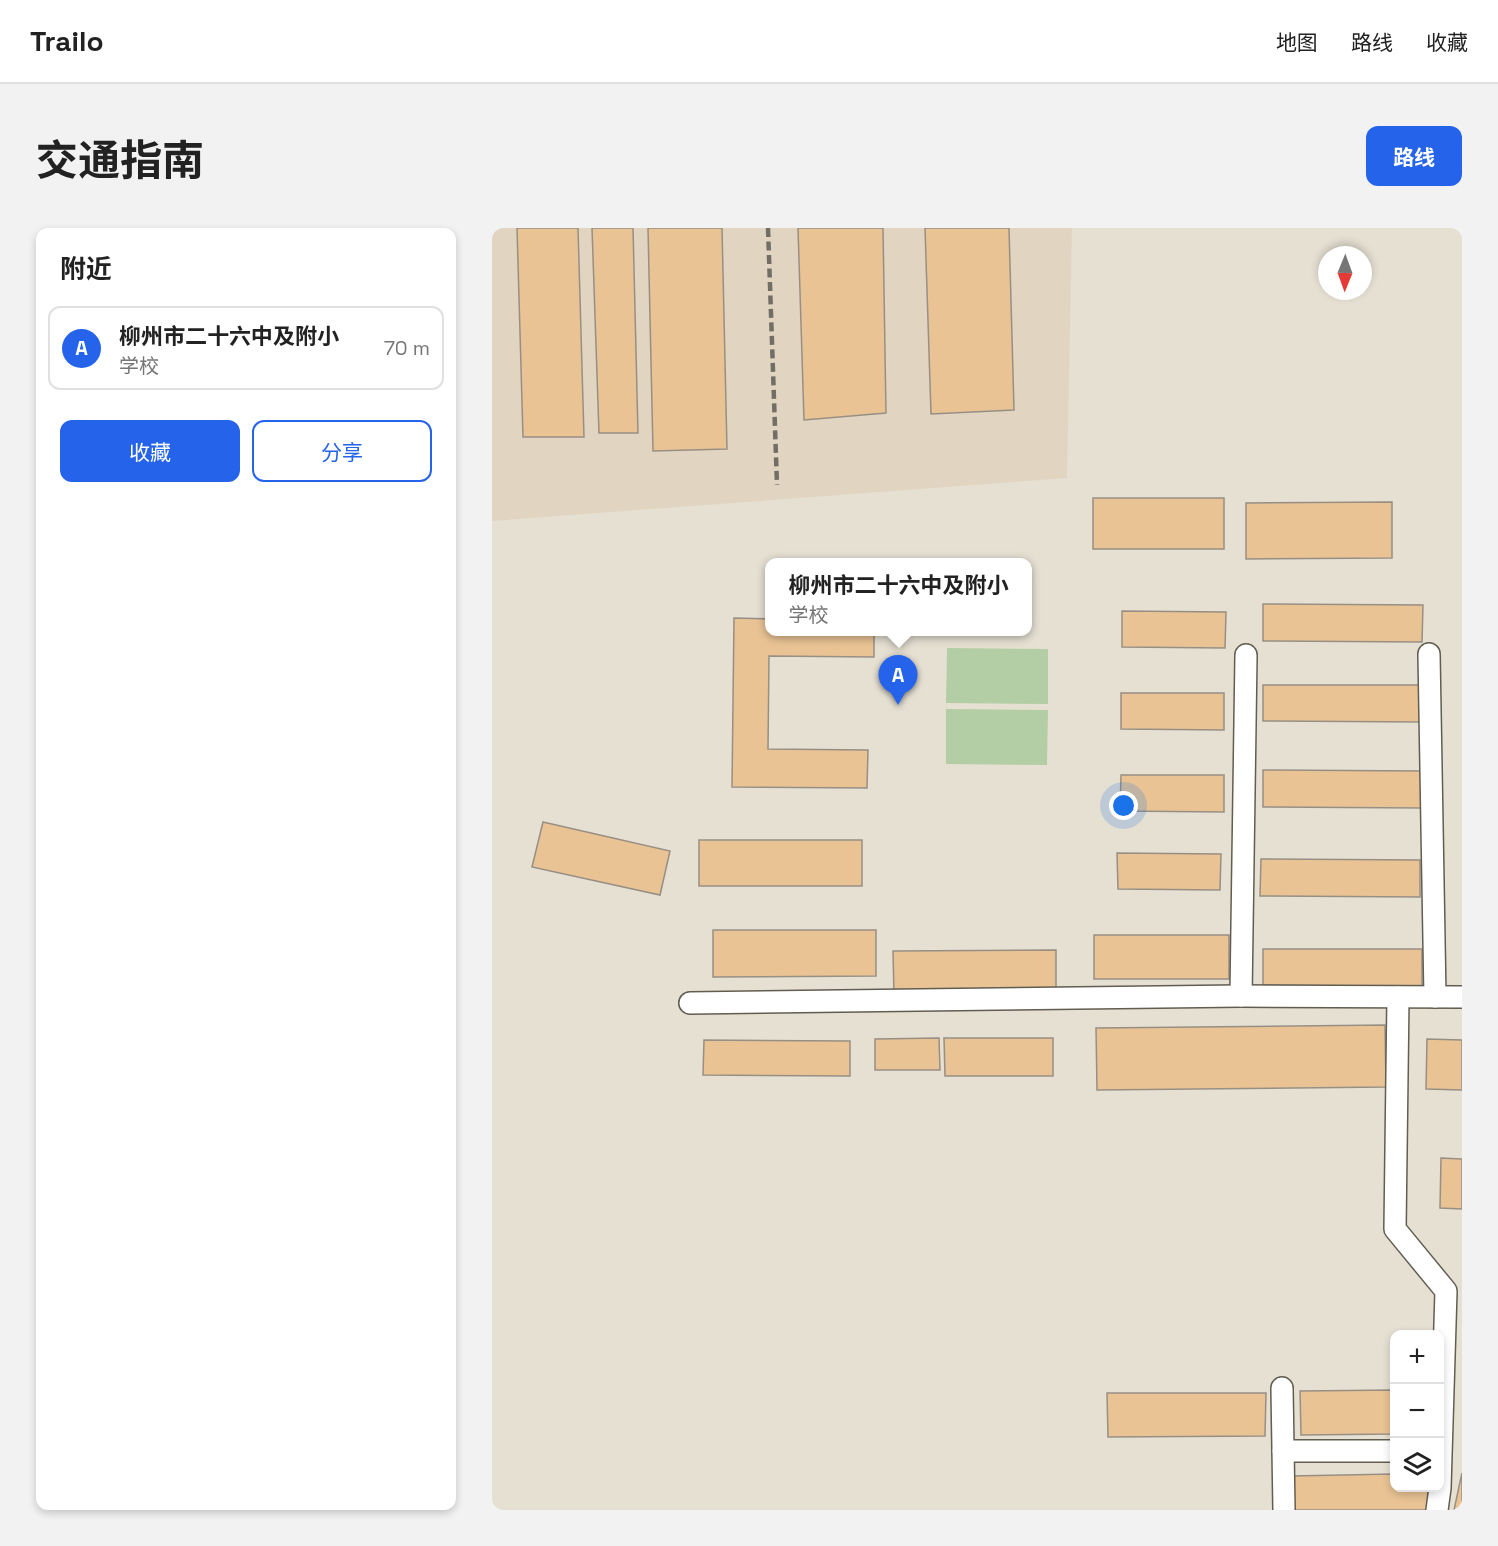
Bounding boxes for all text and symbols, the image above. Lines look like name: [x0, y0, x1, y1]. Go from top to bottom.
text: Trailo: [30, 23, 104, 59]
text: 地图: [1276, 29, 1318, 56]
text: 路线: [1351, 29, 1393, 56]
text: 收藏: [1426, 29, 1468, 56]
button: 路线: [1366, 126, 1462, 186]
text: 交通指南: [36, 134, 204, 187]
north arrow: [1318, 246, 1372, 300]
text: 附近: [60, 252, 112, 286]
text: 柳州市二十六中及附小: [119, 322, 339, 350]
text: A: [75, 335, 88, 361]
text: 70 m: [384, 335, 430, 361]
text: 学校: [119, 353, 159, 379]
button: 收藏: [60, 420, 240, 482]
button: 分享: [252, 420, 432, 482]
popup: [765, 558, 1032, 636]
text: 柳州市二十六中及附小: [788, 571, 1009, 599]
text: 学校: [788, 602, 828, 628]
pin: A: [878, 656, 918, 705]
your location: [1109, 791, 1138, 820]
map controls: [1390, 1330, 1444, 1492]
button: +: [1390, 1330, 1444, 1384]
button: −: [1390, 1384, 1444, 1438]
button: layers: [1390, 1438, 1444, 1492]

